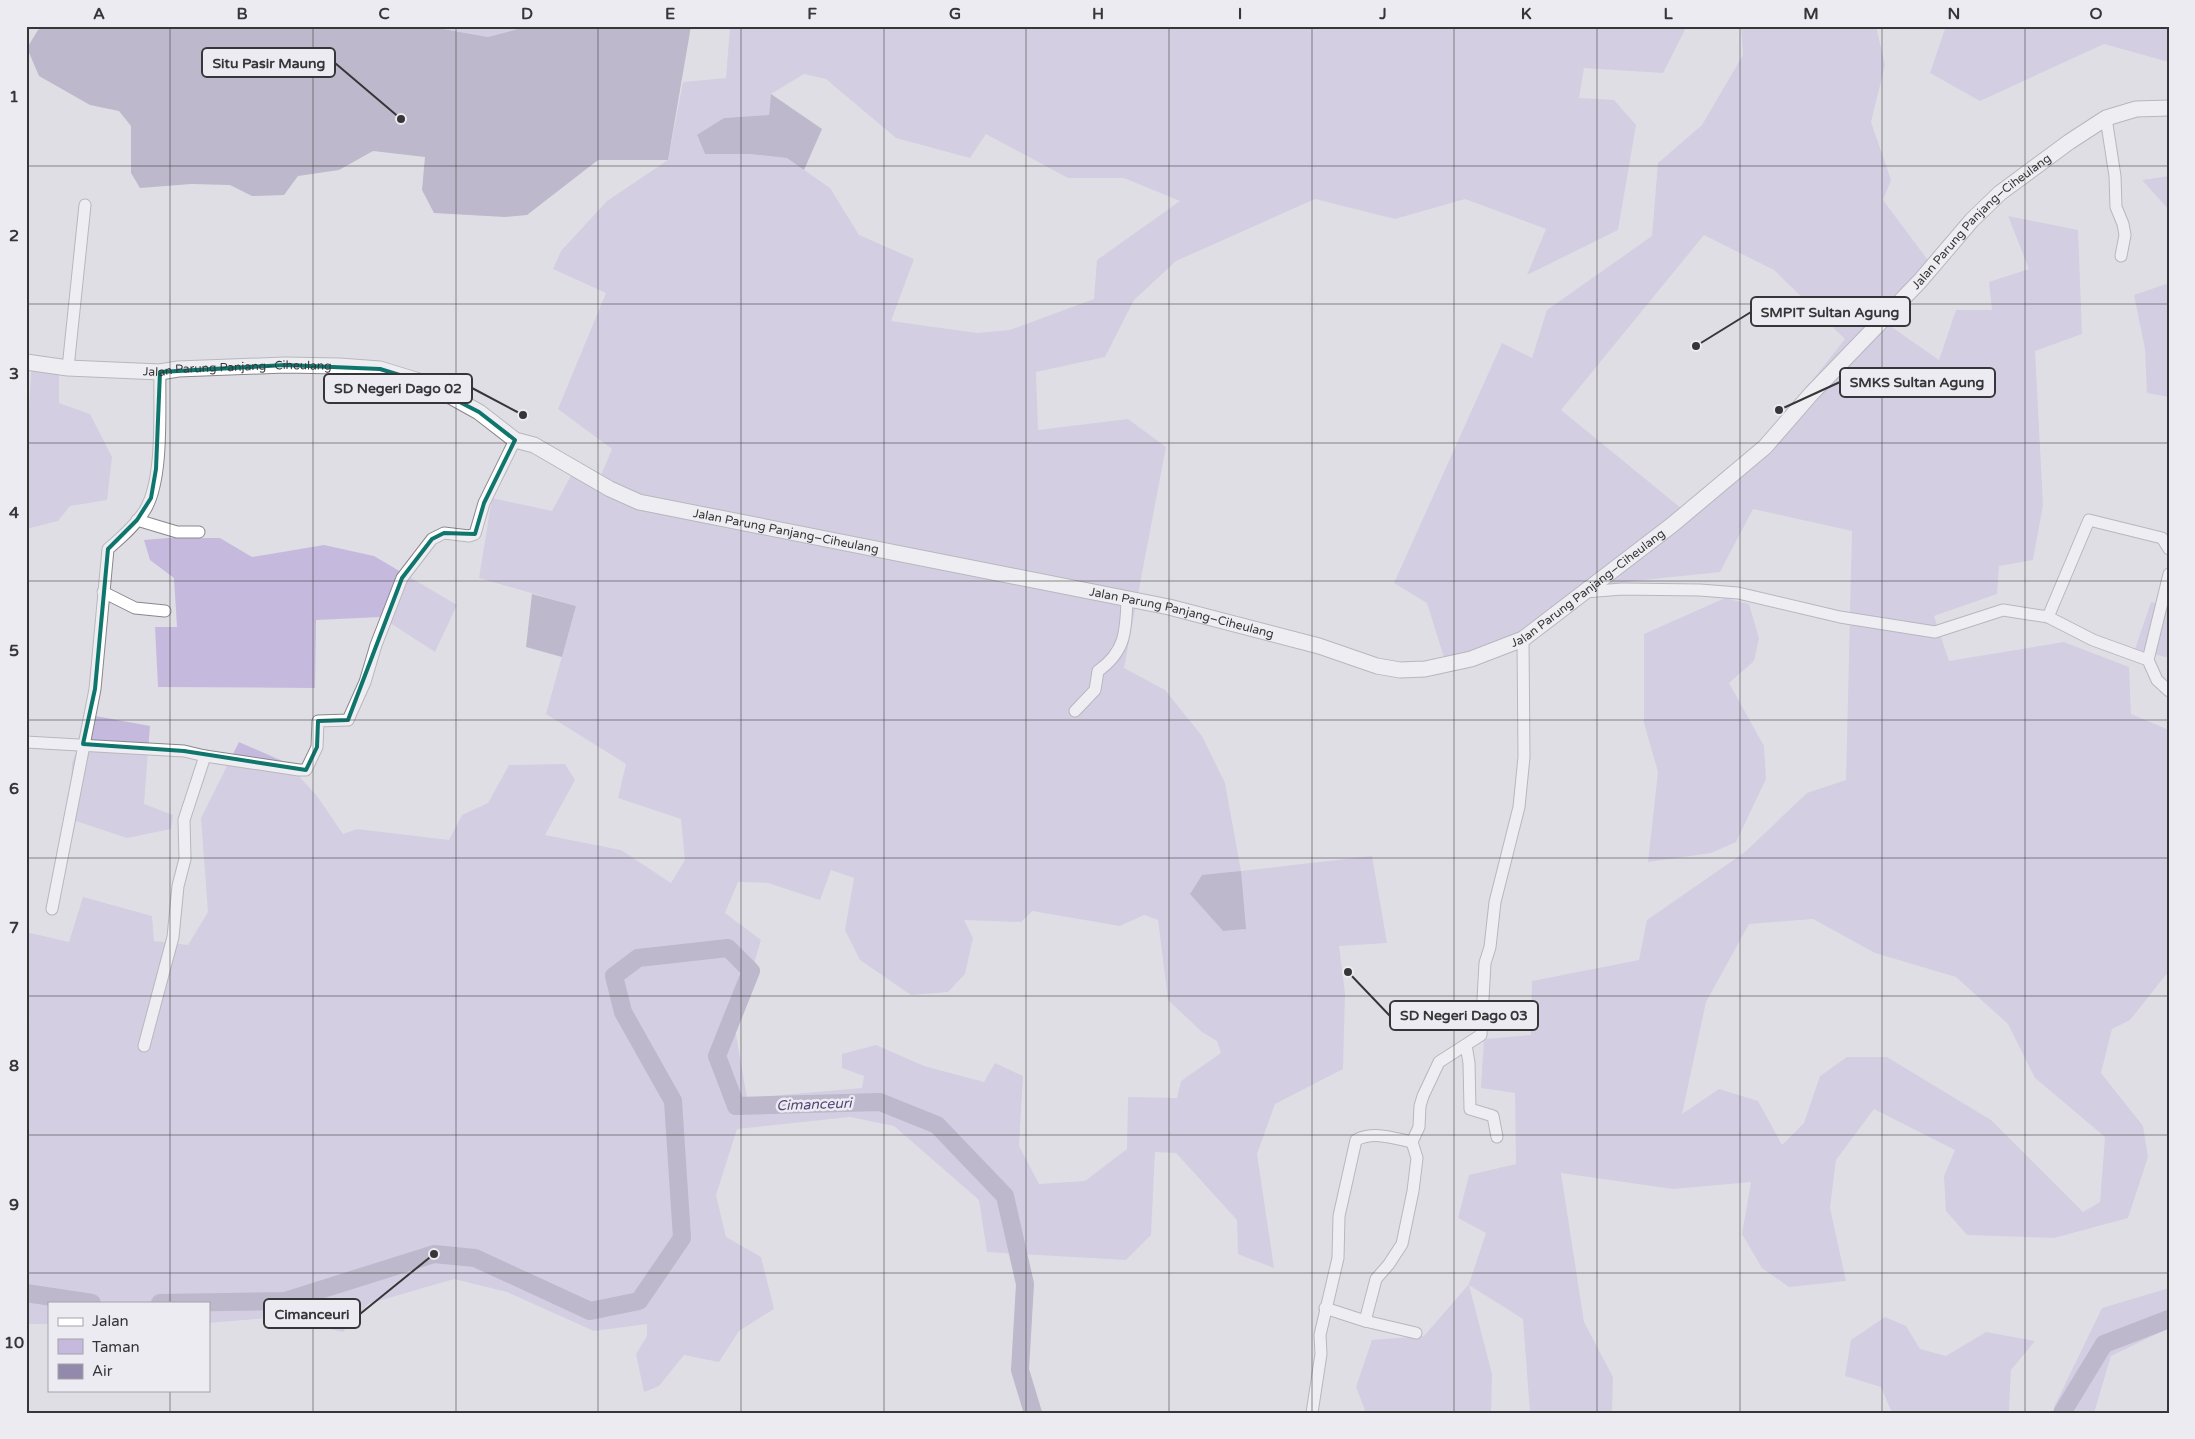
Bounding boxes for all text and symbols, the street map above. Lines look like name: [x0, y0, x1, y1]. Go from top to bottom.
text: A: [93, 4, 105, 24]
text: B: [236, 4, 248, 24]
text: C: [378, 4, 390, 24]
text: D: [521, 4, 533, 24]
text: E: [665, 4, 675, 24]
text: F: [807, 4, 817, 24]
text: G: [949, 4, 961, 24]
text: H: [1092, 4, 1104, 24]
text: I: [1238, 4, 1242, 24]
text: J: [1378, 4, 1387, 24]
text: K: [1521, 4, 1532, 24]
text: L: [1663, 4, 1673, 24]
text: M: [1803, 4, 1819, 24]
text: N: [1948, 4, 1960, 24]
text: O: [2090, 4, 2103, 24]
callout: Situ Pasir Maung: [202, 48, 335, 77]
text: Situ Pasir Maung: [213, 55, 326, 72]
text: 1: [9, 87, 19, 107]
street label: Jalan Parung Panjang–Ciheulang: [1909, 151, 2054, 292]
text: 2: [9, 226, 19, 246]
callout: SMPIT Sultan Agung: [1751, 297, 1910, 326]
text: SMPIT Sultan Agung: [1761, 304, 1899, 321]
street label: Jalan Parung Panjang–Ciheulang: [143, 358, 332, 379]
text: 3: [9, 364, 19, 384]
callout: SMKS Sultan Agung: [1840, 368, 1995, 397]
callout: SD Negeri Dago 02: [324, 374, 472, 403]
text: SMKS Sultan Agung: [1850, 374, 1985, 391]
text: SD Negeri Dago 02: [334, 380, 462, 397]
text: 4: [9, 503, 19, 523]
street label: Jalan Parung Panjang–Ciheulang: [692, 506, 880, 556]
street label: Jalan Parung Panjang–Ciheulang: [1509, 526, 1668, 650]
street label: Jalan Parung Panjang–Ciheulang: [1088, 584, 1275, 641]
text: 5: [9, 641, 19, 661]
text: 6: [9, 779, 19, 799]
text: 7: [9, 918, 19, 938]
callout: SD Negeri Dago 03: [1390, 1001, 1538, 1030]
text: SD Negeri Dago 03: [1400, 1007, 1528, 1024]
text: 8: [9, 1056, 19, 1076]
water label: Cimanceuri: [776, 1095, 853, 1114]
text: 9: [9, 1195, 19, 1215]
callout: Cimanceuri: [264, 1299, 360, 1328]
legend: [48, 1302, 210, 1392]
text: Cimanceuri: [274, 1306, 350, 1323]
text: Jalan: [92, 1312, 129, 1330]
text: 10: [4, 1333, 24, 1353]
text: Taman: [92, 1338, 140, 1356]
text: Air: [92, 1362, 113, 1380]

